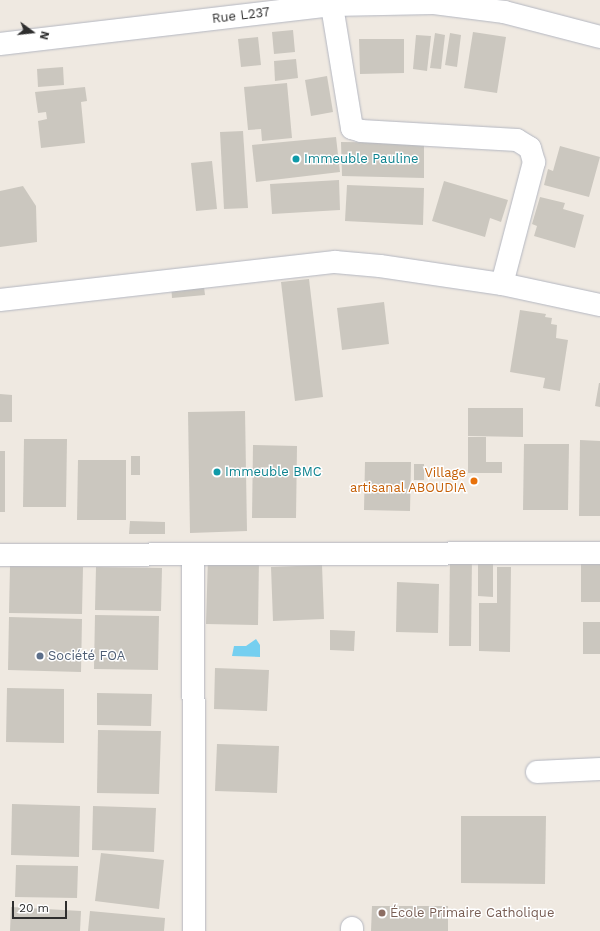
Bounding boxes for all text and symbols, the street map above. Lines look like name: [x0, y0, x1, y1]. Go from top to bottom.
street label: Rue L237: [211, 5, 271, 27]
north arrow: [12, 12, 52, 52]
text: N: [37, 30, 51, 41]
place label: Immeuble Pauline: [304, 151, 418, 167]
marker: Immeuble Pauline: [291, 154, 301, 164]
place label: Immeuble BMC: [225, 464, 322, 480]
place label: Village artisanal ABOUDIA: [349, 466, 466, 497]
marker: Immeuble BMC: [212, 467, 222, 477]
marker: Village artisanal ABOUDIA: [469, 476, 479, 486]
place label: Société FOA: [48, 648, 125, 664]
marker: Société FOA: [35, 651, 45, 661]
scale bar: [14, 893, 69, 919]
text: 20 m: [19, 901, 49, 915]
place label: École Primaire Catholique: [390, 905, 554, 921]
marker: École Primaire Catholique: [377, 908, 387, 918]

